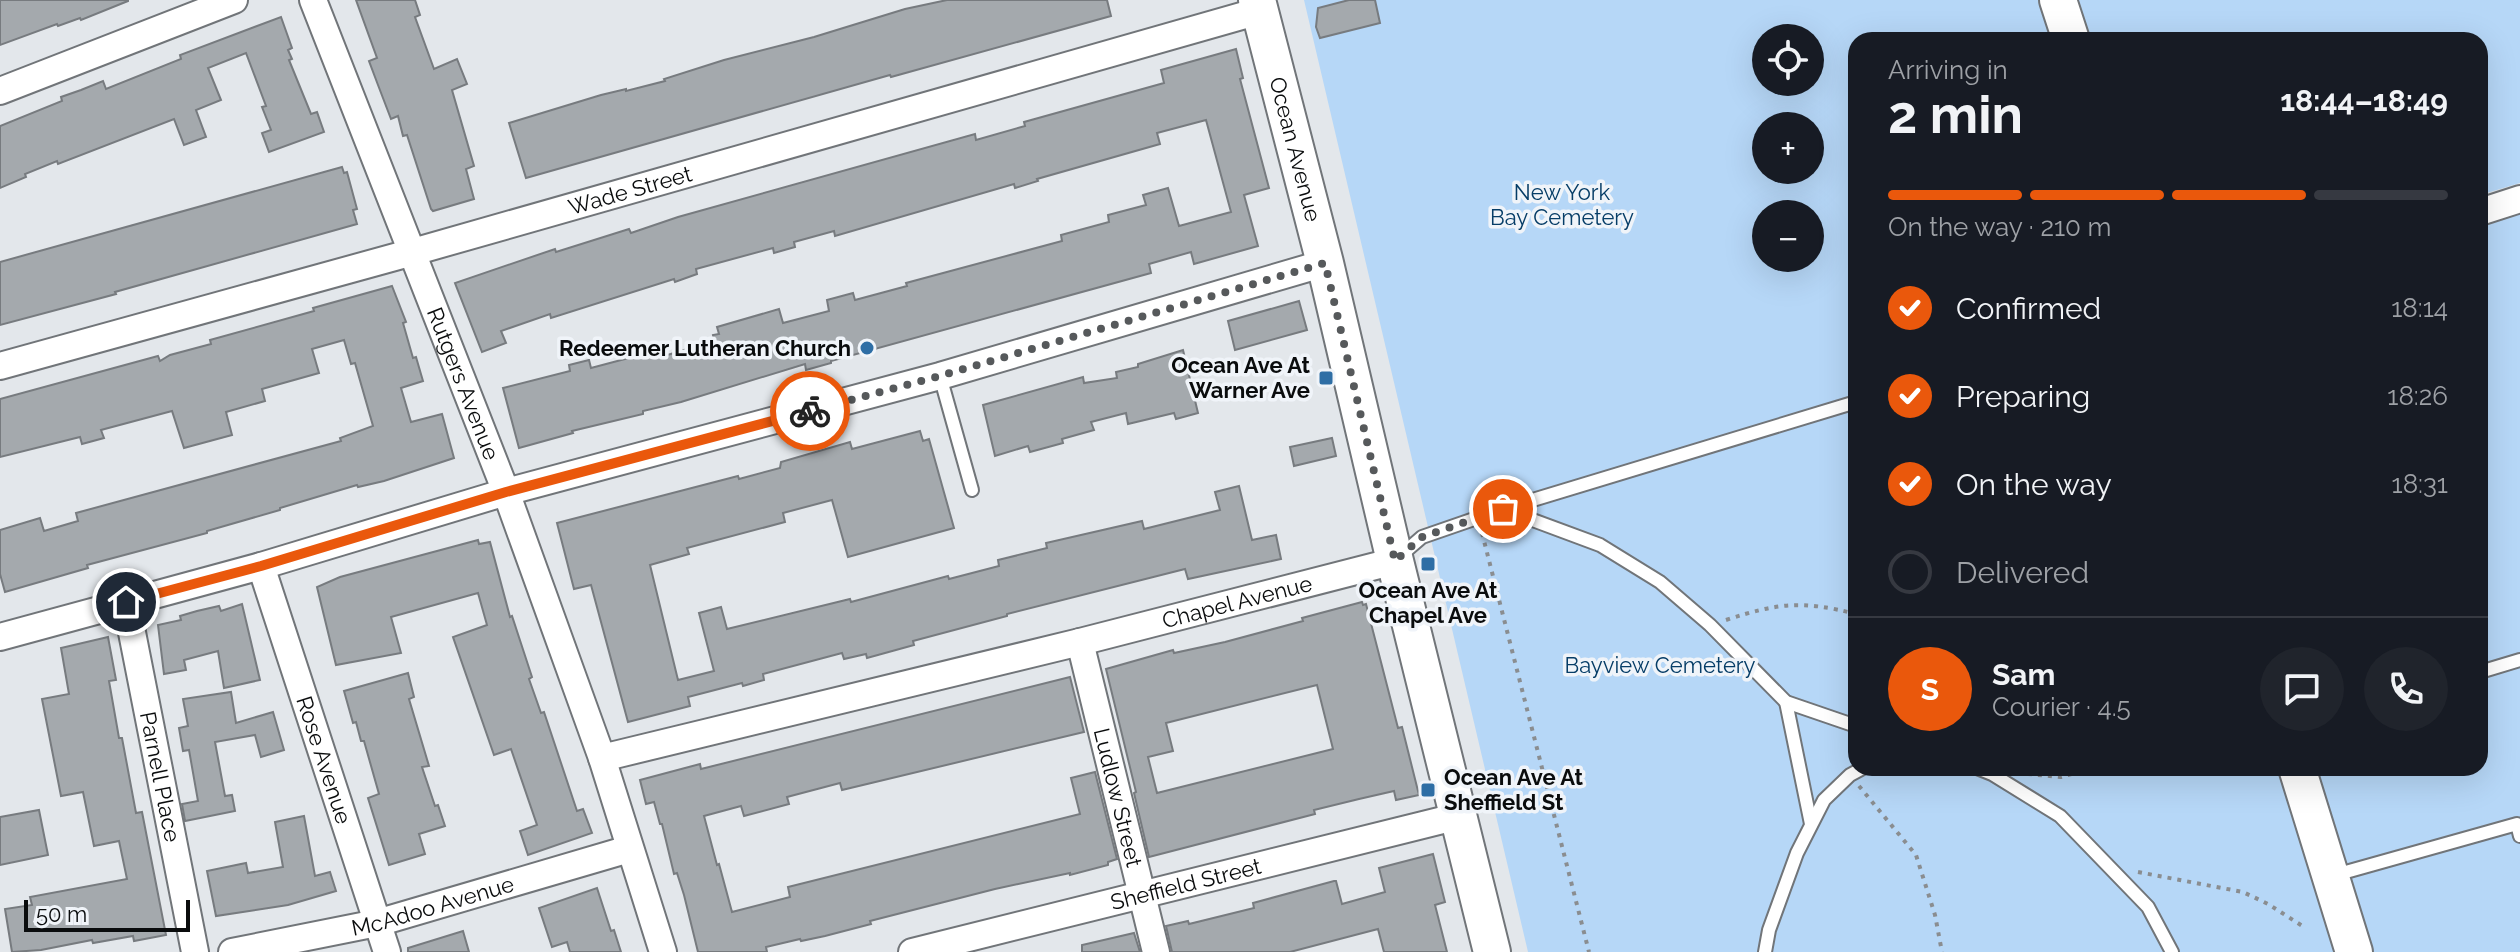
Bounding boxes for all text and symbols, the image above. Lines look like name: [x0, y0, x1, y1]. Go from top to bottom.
map controls: [1752, 24, 1824, 272]
button: locate: [1752, 24, 1824, 96]
text: Arriving in: [1888, 55, 2008, 85]
street label: Ocean Avenue: [1264, 74, 1327, 224]
text: 18:44–18:49: [2280, 83, 2448, 118]
text: 2 min: [1888, 84, 2023, 145]
button: +: [1752, 112, 1824, 184]
street label: Wade Street: [565, 160, 695, 220]
park label: New York Bay Cemetery: [1490, 179, 1634, 230]
button: −: [1752, 200, 1824, 272]
text: On the way · 210 m: [1888, 212, 2112, 242]
icon: check: [1888, 286, 1932, 330]
text: Confirmed: [1956, 291, 2101, 326]
text: 18:14: [2391, 293, 2448, 323]
street label: Rutgers Avenue: [422, 304, 505, 464]
place label: Redeemer Lutheran Church: [559, 335, 851, 361]
marker: Redeemer Lutheran Church: [858, 339, 876, 357]
place label: Ocean Ave At Warner Ave: [1171, 352, 1311, 403]
marker: Ocean Ave At Warner Ave: [1317, 369, 1335, 387]
courier: [770, 371, 850, 451]
icon: check: [1888, 374, 1932, 418]
text: Preparing: [1956, 379, 2090, 414]
text: 18:26: [2387, 381, 2448, 411]
icon: bike: [788, 389, 832, 433]
icon: check: [1888, 462, 1932, 506]
text: On the way: [1956, 467, 2112, 502]
text: 18:31: [2392, 469, 2448, 499]
pin: [1469, 475, 1537, 543]
icon: bag: [1481, 487, 1525, 531]
marker: Ocean Ave At Chapel Ave: [1419, 555, 1437, 573]
text: Delivered: [1956, 555, 2089, 590]
pin: [92, 568, 160, 636]
street label: Chapel Avenue: [1159, 570, 1315, 633]
place label: Ocean Ave At Chapel Ave: [1359, 577, 1498, 628]
icon: home: [104, 580, 148, 624]
button: chat: [2260, 647, 2344, 731]
button: phone: [2364, 647, 2448, 731]
park label: Bayview Cemetery: [1564, 652, 1756, 678]
text: Sam: [1992, 657, 2055, 692]
text: S: [1921, 672, 1939, 707]
text: Courier · 4.5: [1992, 692, 2131, 722]
street label: Rose Avenue: [291, 693, 357, 827]
street label: Parnell Place: [135, 709, 186, 844]
street label: Ludlow Street: [1089, 725, 1148, 870]
place label: Ocean Ave At Sheffield St: [1444, 764, 1583, 815]
marker: Ocean Ave At Sheffield St: [1419, 781, 1437, 799]
street label: Sheffield Street: [1108, 853, 1264, 915]
street label: McAdoo Avenue: [349, 871, 517, 941]
scale bar: [24, 896, 190, 932]
text: 50 m: [36, 901, 87, 927]

